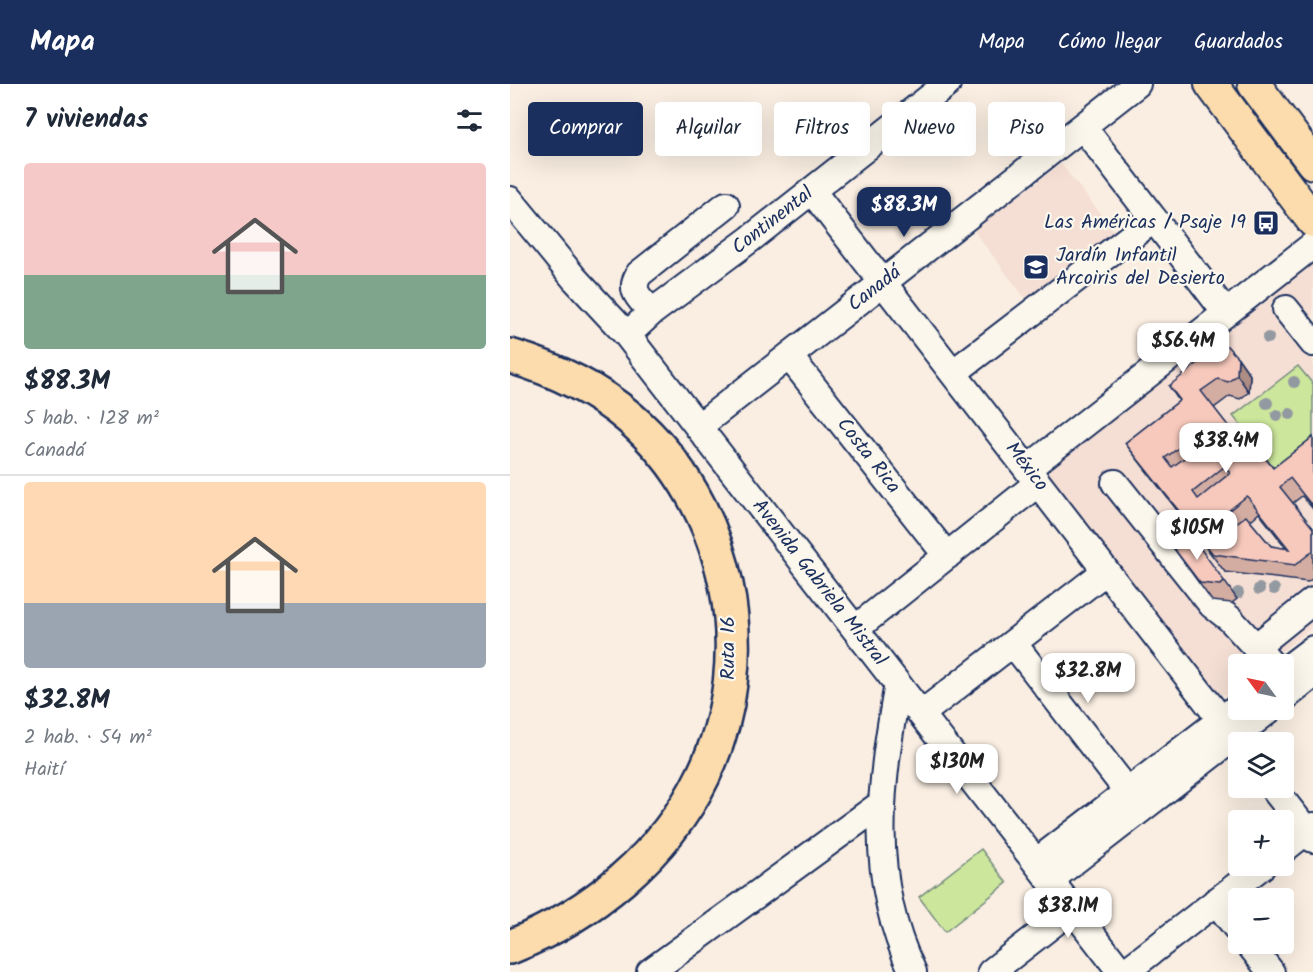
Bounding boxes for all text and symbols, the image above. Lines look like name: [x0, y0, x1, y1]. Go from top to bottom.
text: Mapa: [30, 20, 95, 65]
text: Mapa: [978, 26, 1025, 59]
text: Cómo llegar: [1058, 26, 1161, 59]
text: Guardados: [1194, 26, 1283, 59]
text: 7 viviendas: [24, 99, 148, 141]
chip: Comprar: [528, 102, 643, 156]
chip: Alquilar: [655, 102, 762, 156]
chip: Filtros: [774, 102, 870, 156]
chip: Nuevo: [882, 102, 976, 156]
chip: Piso: [988, 102, 1065, 156]
icon: filters: [453, 104, 486, 137]
street label: Continental: [725, 179, 821, 263]
pin: $88.3M: [855, 187, 953, 238]
text: $88.3M: [871, 190, 937, 222]
icon: home: [201, 202, 309, 310]
place label: Las Américas / Psaje 19: [1044, 207, 1246, 239]
bus stop icon: Las Américas / Psaje 19: [1251, 208, 1281, 238]
place label: Jardín Infantil Arcoiris del Desierto: [1056, 240, 1225, 295]
school or university icon: Jardín Infantil Arcoiris del Desierto: [1021, 252, 1051, 282]
street label: Canadá: [841, 257, 910, 320]
pin: $56.4M: [1134, 323, 1232, 374]
text: $56.4M: [1151, 326, 1215, 358]
text: $88.3M: [24, 361, 110, 403]
text: 5 hab. · 128 m²: [24, 403, 159, 435]
street label: Costa Rica: [828, 411, 908, 501]
pin: $38.4M: [1177, 423, 1275, 474]
text: $38.4M: [1193, 426, 1259, 458]
text: Canadá: [24, 435, 85, 467]
street label: México: [996, 435, 1056, 499]
street label: Avenida Gabriela Mistral: [743, 492, 895, 674]
pin: $105M: [1155, 510, 1239, 561]
text: $105M: [1170, 513, 1224, 545]
icon: home: [201, 521, 309, 629]
street label: Ruta 16: [713, 616, 745, 680]
pin: $32.8M: [1039, 653, 1137, 704]
north arrow: [1228, 654, 1294, 720]
map controls: [1228, 654, 1294, 954]
text: $32.8M: [1055, 656, 1121, 688]
text: $32.8M: [24, 680, 110, 722]
text: 2 hab. · 54 m²: [24, 722, 152, 754]
button: layers: [1228, 732, 1294, 798]
pin: $130M: [915, 744, 999, 795]
text: $130M: [930, 747, 984, 779]
text: Haití: [24, 754, 64, 786]
button: +: [1228, 810, 1294, 876]
pin: $38.1M: [1019, 888, 1117, 939]
button: −: [1228, 888, 1294, 954]
text: $38.1M: [1038, 891, 1098, 923]

